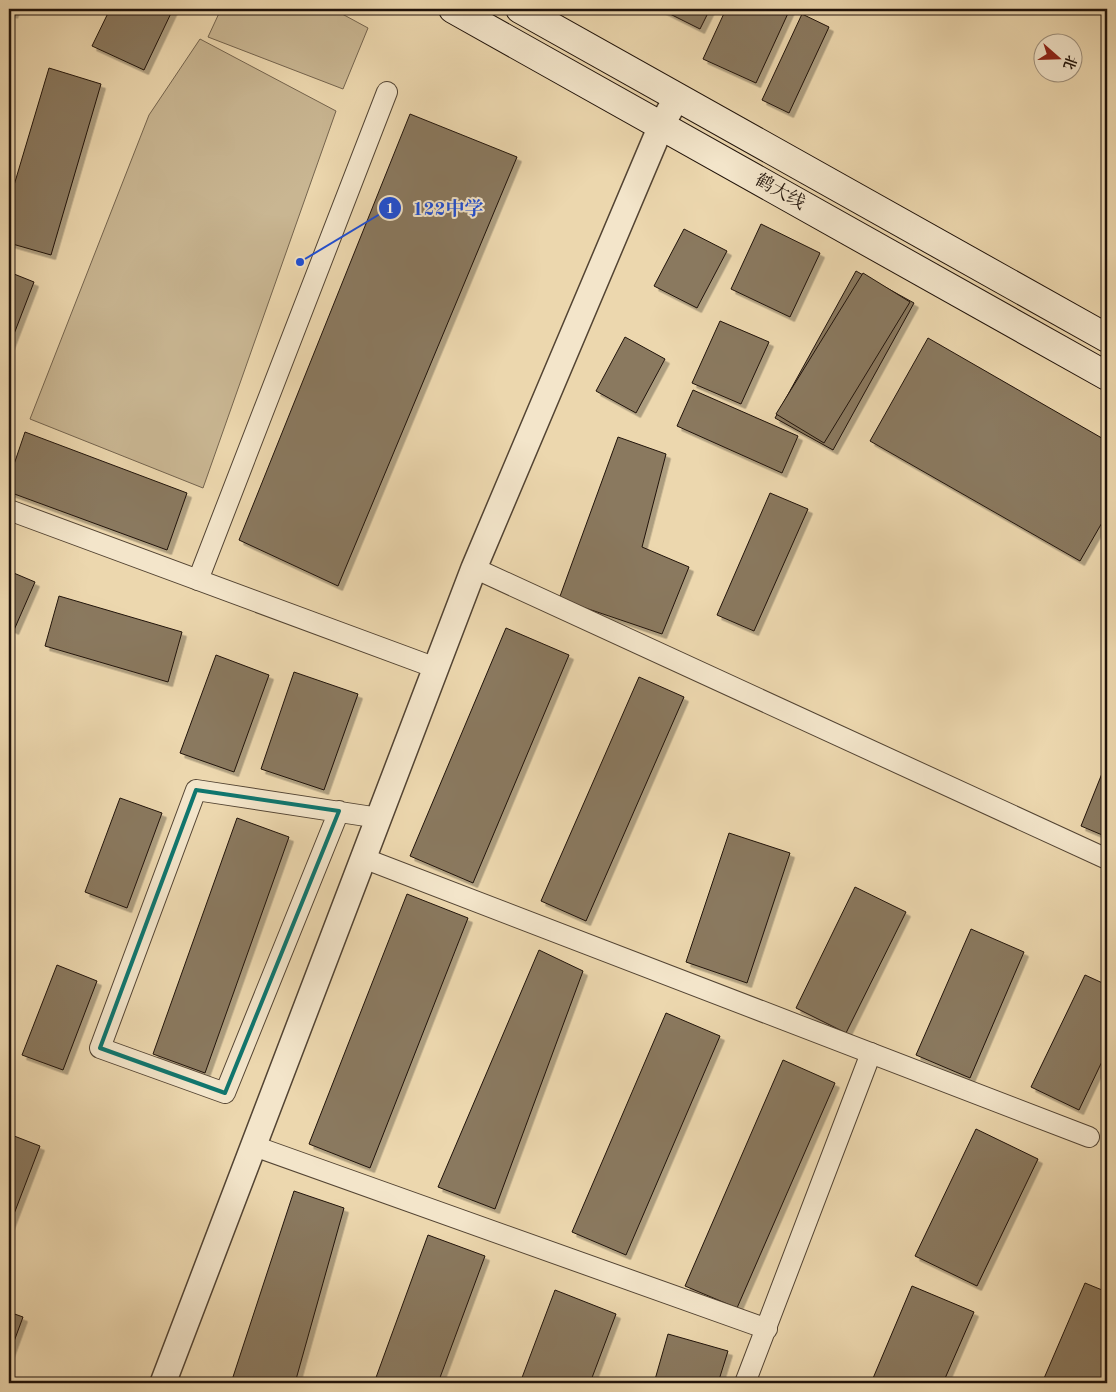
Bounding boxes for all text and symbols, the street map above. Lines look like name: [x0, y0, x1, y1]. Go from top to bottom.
north arrow: [1034, 32, 1084, 82]
text: 北: [1060, 53, 1079, 71]
street label: 鹤大线: [752, 169, 809, 213]
callout: 122中学: [378, 191, 494, 225]
text: 122中学: [412, 198, 484, 220]
text: 1: [386, 202, 394, 217]

